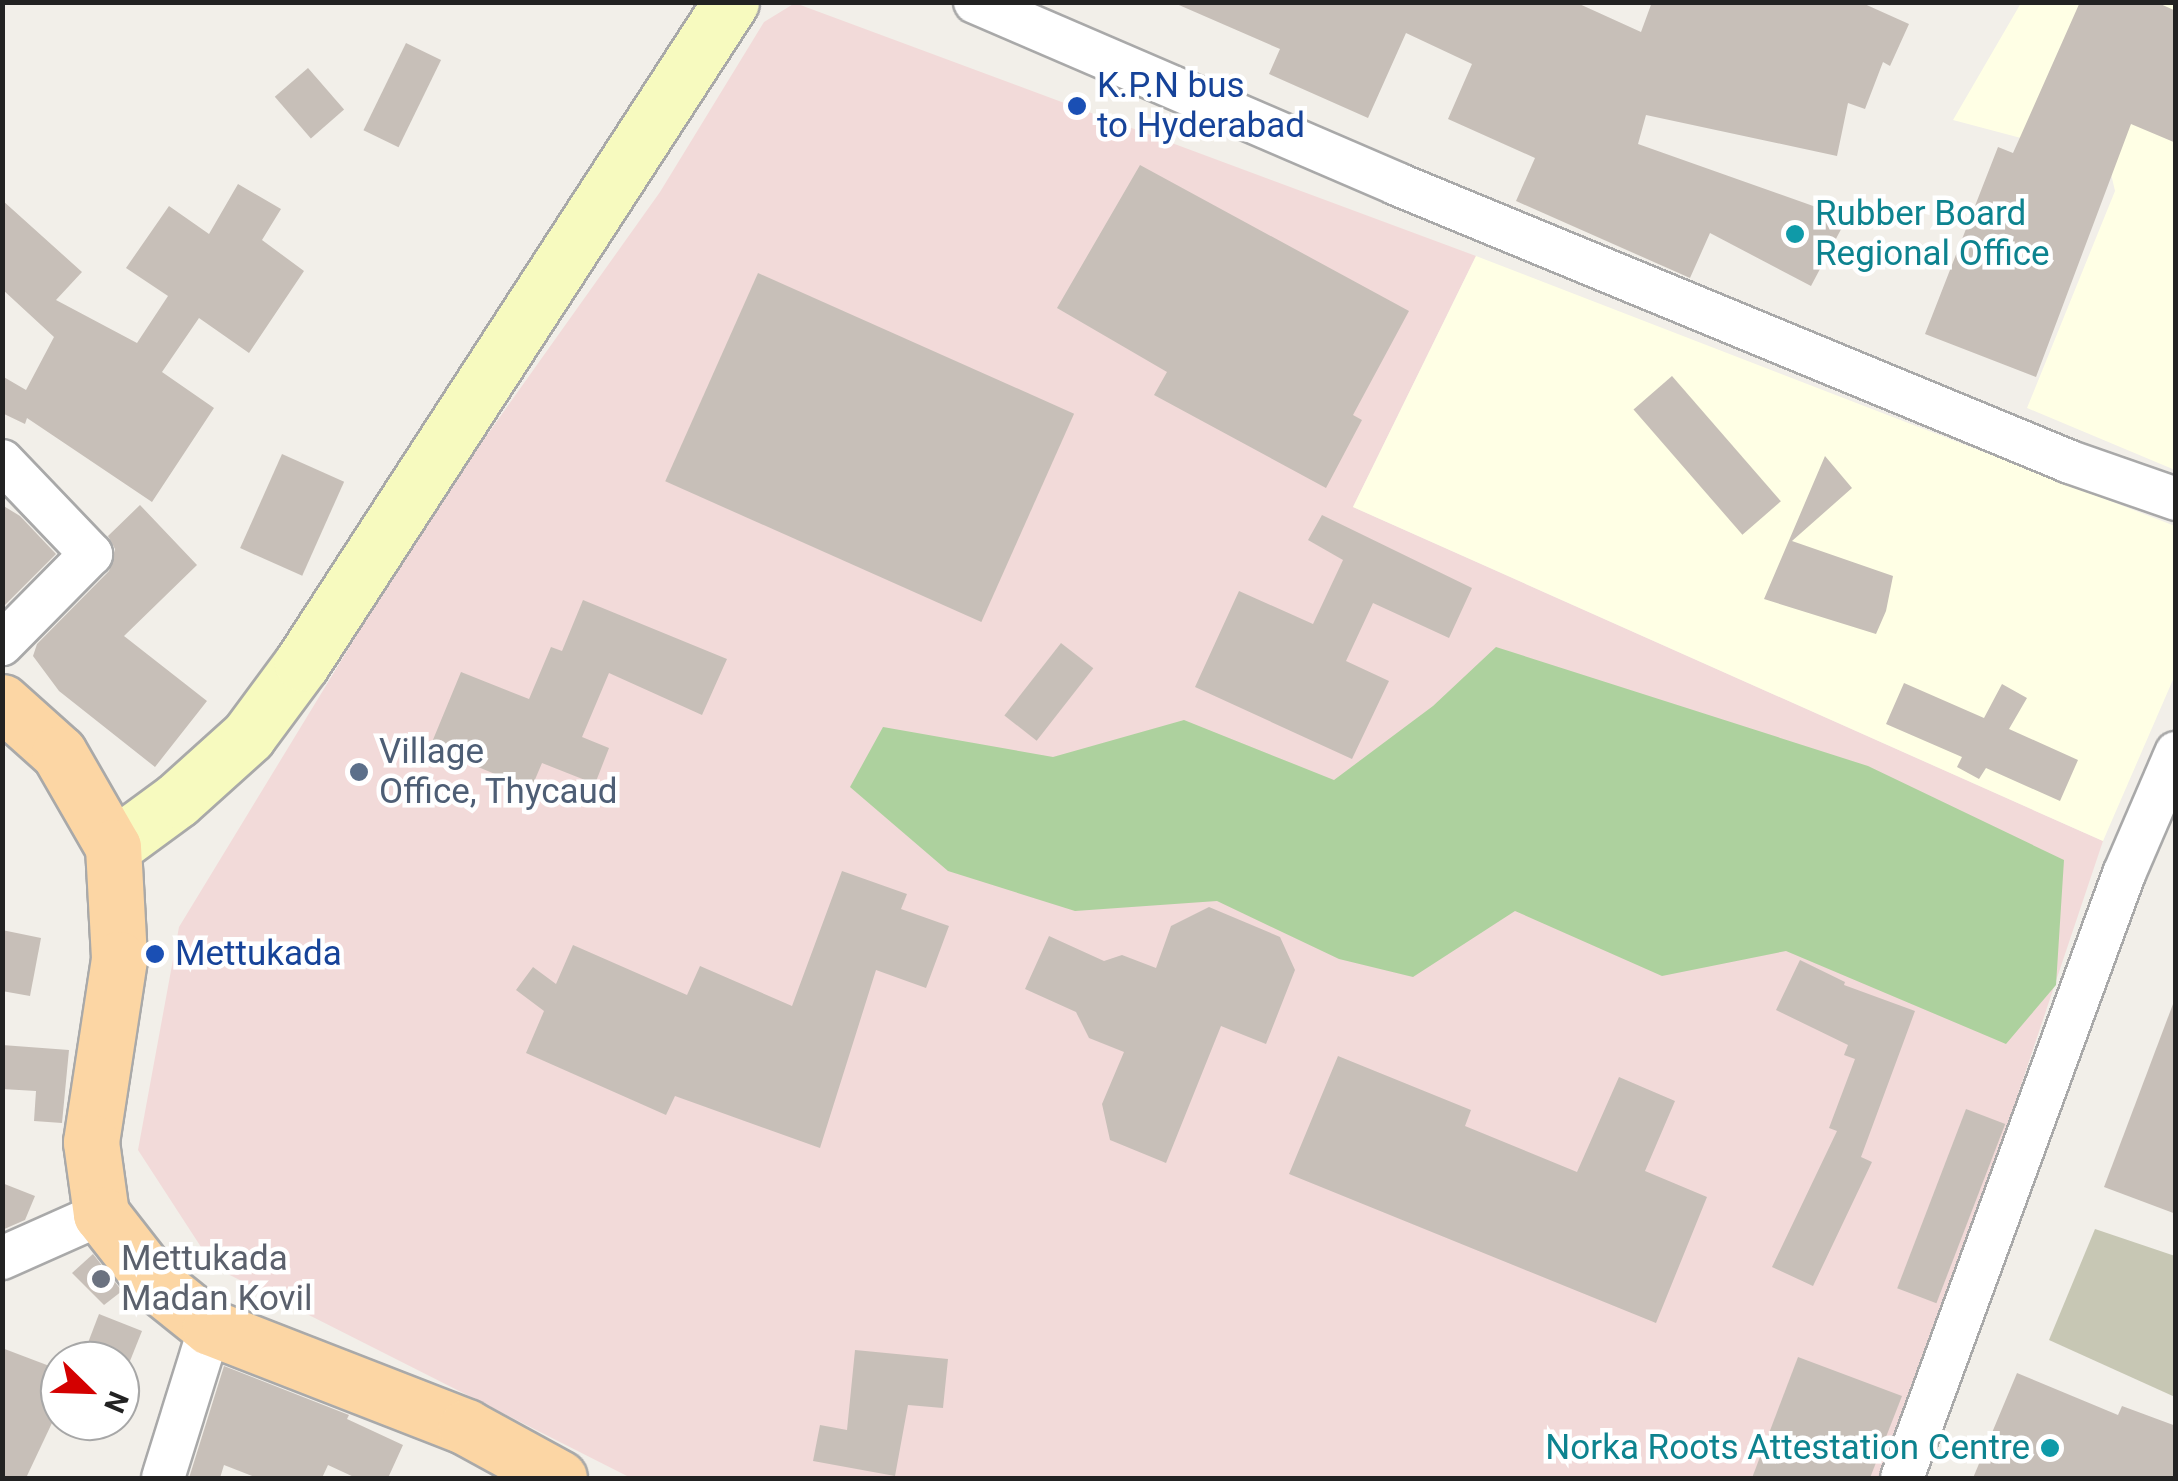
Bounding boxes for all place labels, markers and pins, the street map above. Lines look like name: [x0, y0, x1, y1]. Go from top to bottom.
place label: K.P.N bus to Hyderabad: [1097, 65, 1305, 147]
marker: K.P.N bus to Hyderabad: [1066, 95, 1088, 117]
place label: Rubber Board Regional Office: [1815, 193, 2050, 275]
marker: Rubber Board Regional Office: [1784, 223, 1806, 245]
place label: Village Office, Thycaud: [379, 731, 618, 813]
marker: Village Office, Thycaud: [348, 761, 370, 783]
place label: Mettukada: [175, 933, 342, 975]
marker: Mettukada: [144, 943, 166, 965]
place label: Mettukada Madan Kovil: [121, 1238, 313, 1320]
marker: Mettukada Madan Kovil: [90, 1268, 112, 1290]
place label: Norka Roots Attestation Centre: [1545, 1427, 2030, 1469]
marker: Norka Roots Attestation Centre: [2039, 1437, 2061, 1459]

